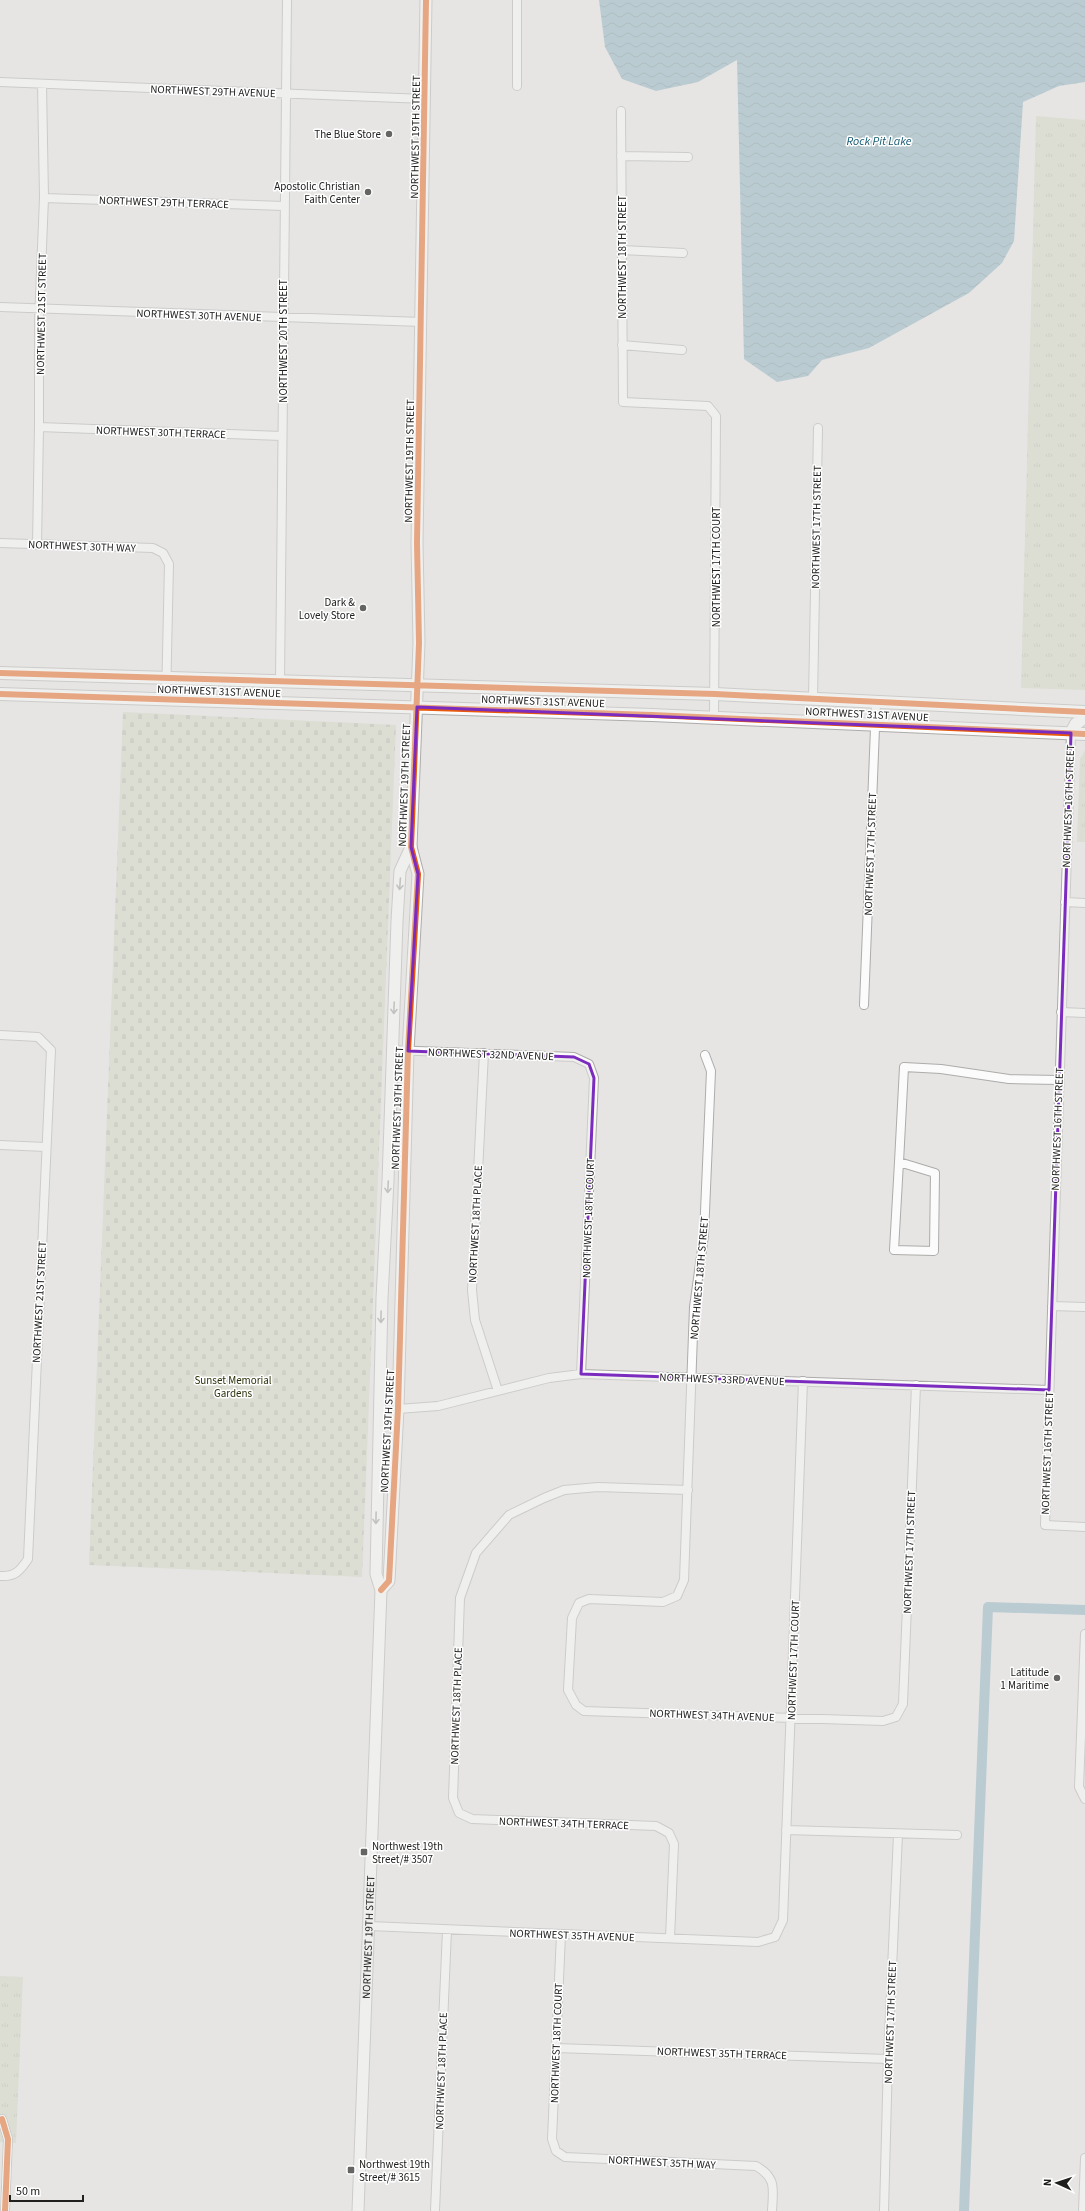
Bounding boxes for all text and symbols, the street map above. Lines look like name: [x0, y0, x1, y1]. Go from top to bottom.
street label: NORTHWEST 19TH STREET: [407, 75, 424, 199]
street label: NORTHWEST 29TH AVENUE: [150, 82, 276, 101]
place label: The Blue Store: [314, 127, 382, 142]
marker: The Blue Store: [384, 129, 394, 139]
water label: Rock Pit Lake: [847, 133, 912, 150]
place label: Apostolic Christian Faith Center: [274, 179, 360, 207]
marker: Apostolic Christian Faith Center: [363, 187, 373, 197]
street label: NORTHWEST 29TH TERRACE: [99, 193, 229, 212]
street label: NORTHWEST 18TH STREET: [615, 195, 630, 319]
street label: NORTHWEST 21ST STREET: [33, 253, 50, 375]
street label: NORTHWEST 20TH STREET: [276, 279, 291, 403]
street label: NORTHWEST 30TH AVENUE: [136, 306, 262, 325]
street label: NORTHWEST 19TH STREET: [401, 399, 418, 523]
street label: NORTHWEST 30TH TERRACE: [96, 423, 226, 442]
street label: NORTHWEST 17TH STREET: [808, 465, 825, 589]
street label: NORTHWEST 17TH COURT: [709, 507, 724, 627]
street label: NORTHWEST 30TH WAY: [28, 537, 137, 556]
place label: Dark & Lovely Store: [299, 595, 356, 623]
marker: Dark & Lovely Store: [358, 603, 368, 613]
street label: NORTHWEST 31ST AVENUE: [157, 682, 281, 701]
street label: NORTHWEST 31ST AVENUE: [481, 692, 605, 711]
street label: NORTHWEST 31ST AVENUE: [805, 704, 929, 725]
street label: NORTHWEST 19TH STREET: [395, 723, 414, 847]
street label: NORTHWEST 16TH STREET: [1059, 744, 1078, 868]
street label: NORTHWEST 17TH STREET: [861, 792, 880, 916]
one-way arrow: [396, 877, 403, 890]
one-way arrow: [390, 1001, 397, 1014]
street label: NORTHWEST 32ND AVENUE: [428, 1045, 554, 1064]
street label: NORTHWEST 19TH STREET: [388, 1046, 407, 1170]
street label: NORTHWEST 16TH STREET: [1048, 1067, 1067, 1191]
street label: NORTHWEST 18TH COURT: [579, 1158, 598, 1278]
street label: NORTHWEST 18TH PLACE: [465, 1165, 486, 1283]
one-way arrow: [384, 1180, 392, 1193]
street label: NORTHWEST 18TH STREET: [687, 1216, 712, 1340]
street label: NORTHWEST 21ST STREET: [29, 1241, 50, 1363]
one-way arrow: [377, 1310, 385, 1323]
street label: NORTHWEST 19TH STREET: [377, 1369, 398, 1493]
street label: NORTHWEST 33RD AVENUE: [659, 1370, 785, 1389]
park label: Sunset Memorial Gardens: [194, 1373, 272, 1401]
street label: NORTHWEST 16TH STREET: [1038, 1391, 1057, 1515]
street label: NORTHWEST 17TH STREET: [900, 1490, 919, 1614]
one-way arrow: [373, 1511, 380, 1524]
street label: NORTHWEST 17TH COURT: [784, 1600, 803, 1720]
street label: NORTHWEST 18TH PLACE: [447, 1647, 466, 1765]
place label: Latitude 1 Maritime: [1000, 1665, 1050, 1693]
marker: Latitude 1 Maritime: [1052, 1673, 1062, 1683]
street label: NORTHWEST 34TH AVENUE: [649, 1706, 775, 1725]
street label: NORTHWEST 34TH TERRACE: [499, 1814, 629, 1833]
place label: Northwest 19th Street/# 3507: [372, 1839, 443, 1867]
marker: Northwest 19th Street/# 3507: [359, 1847, 369, 1857]
street label: NORTHWEST 19TH STREET: [359, 1875, 378, 1999]
street label: NORTHWEST 35TH AVENUE: [509, 1926, 635, 1945]
street label: NORTHWEST 17TH STREET: [881, 1960, 900, 2084]
street label: NORTHWEST 18TH COURT: [547, 1983, 566, 2103]
street label: NORTHWEST 18TH PLACE: [432, 2012, 451, 2130]
street label: NORTHWEST 35TH TERRACE: [657, 2044, 787, 2063]
street label: NORTHWEST 35TH WAY: [608, 2152, 717, 2173]
place label: Northwest 19th Street/# 3615: [359, 2157, 430, 2185]
north arrow: [1037, 2163, 1077, 2203]
marker: Northwest 19th Street/# 3615: [346, 2165, 356, 2175]
scale bar: [10, 2177, 83, 2203]
text: N: [1040, 2178, 1055, 2187]
text: 50 m: [16, 2183, 40, 2200]

